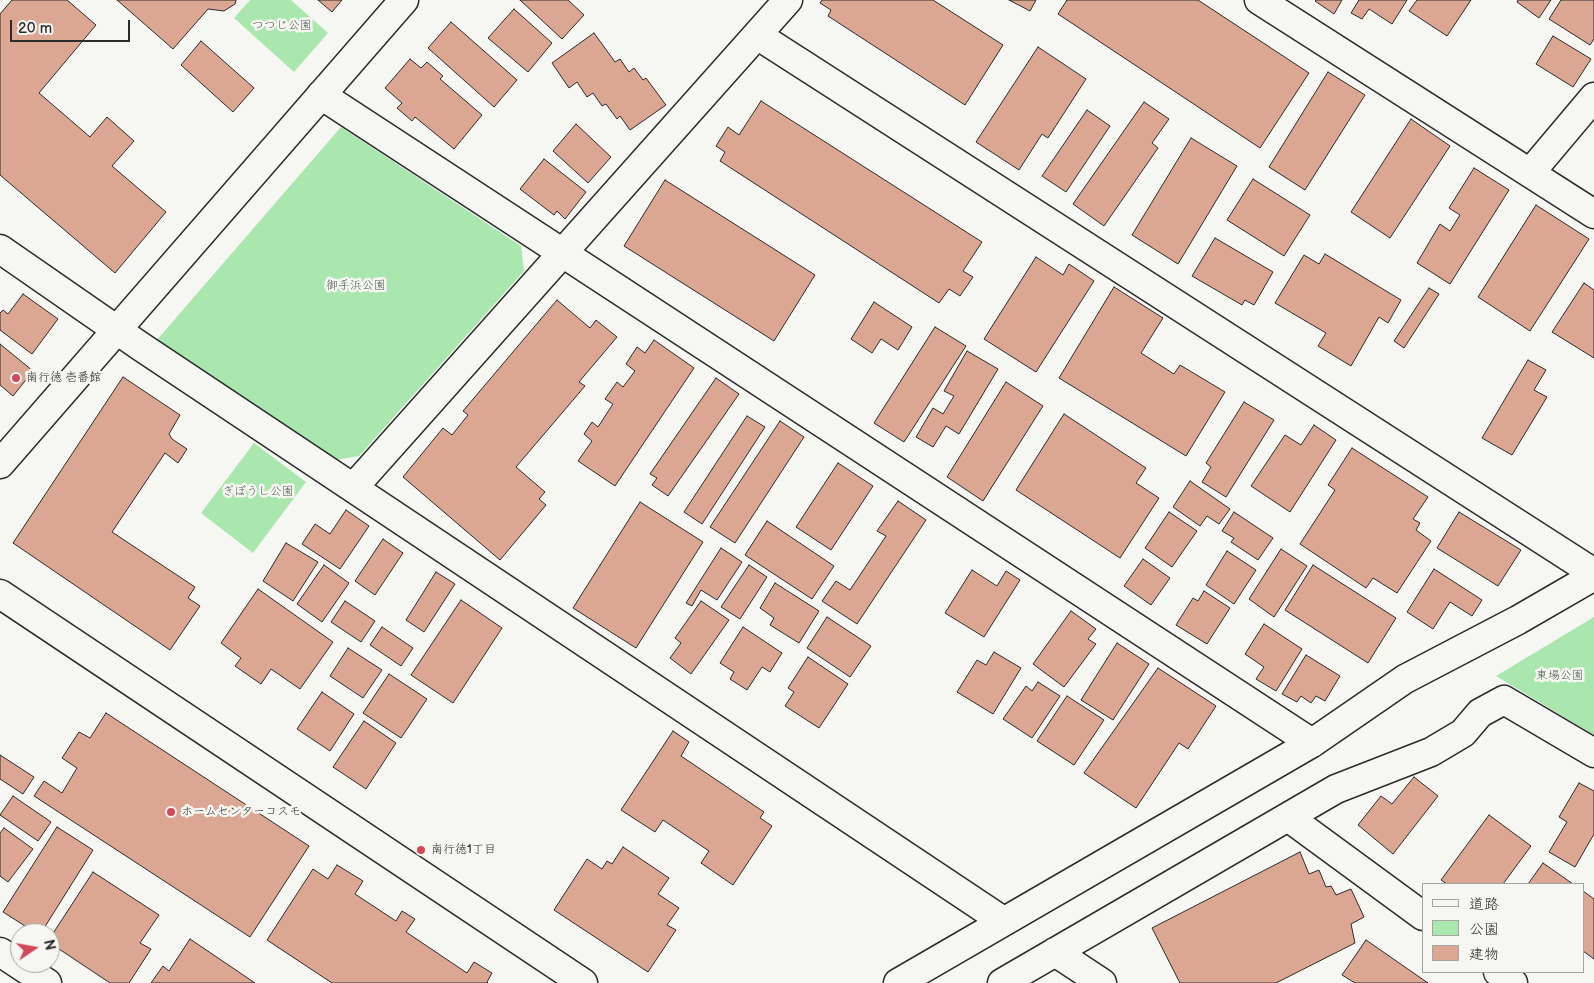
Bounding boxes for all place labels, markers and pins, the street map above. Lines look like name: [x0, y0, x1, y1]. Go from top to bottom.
place label: 南行徳 壱番館: [26, 371, 101, 385]
marker: 南行徳 壱番館: [10, 372, 22, 384]
place label: ホームセンターコスモ: [181, 805, 301, 819]
marker: ホームセンターコスモ: [165, 806, 177, 818]
place label: 南行徳1丁目: [431, 843, 496, 857]
marker: 南行徳1丁目: [415, 844, 427, 856]

